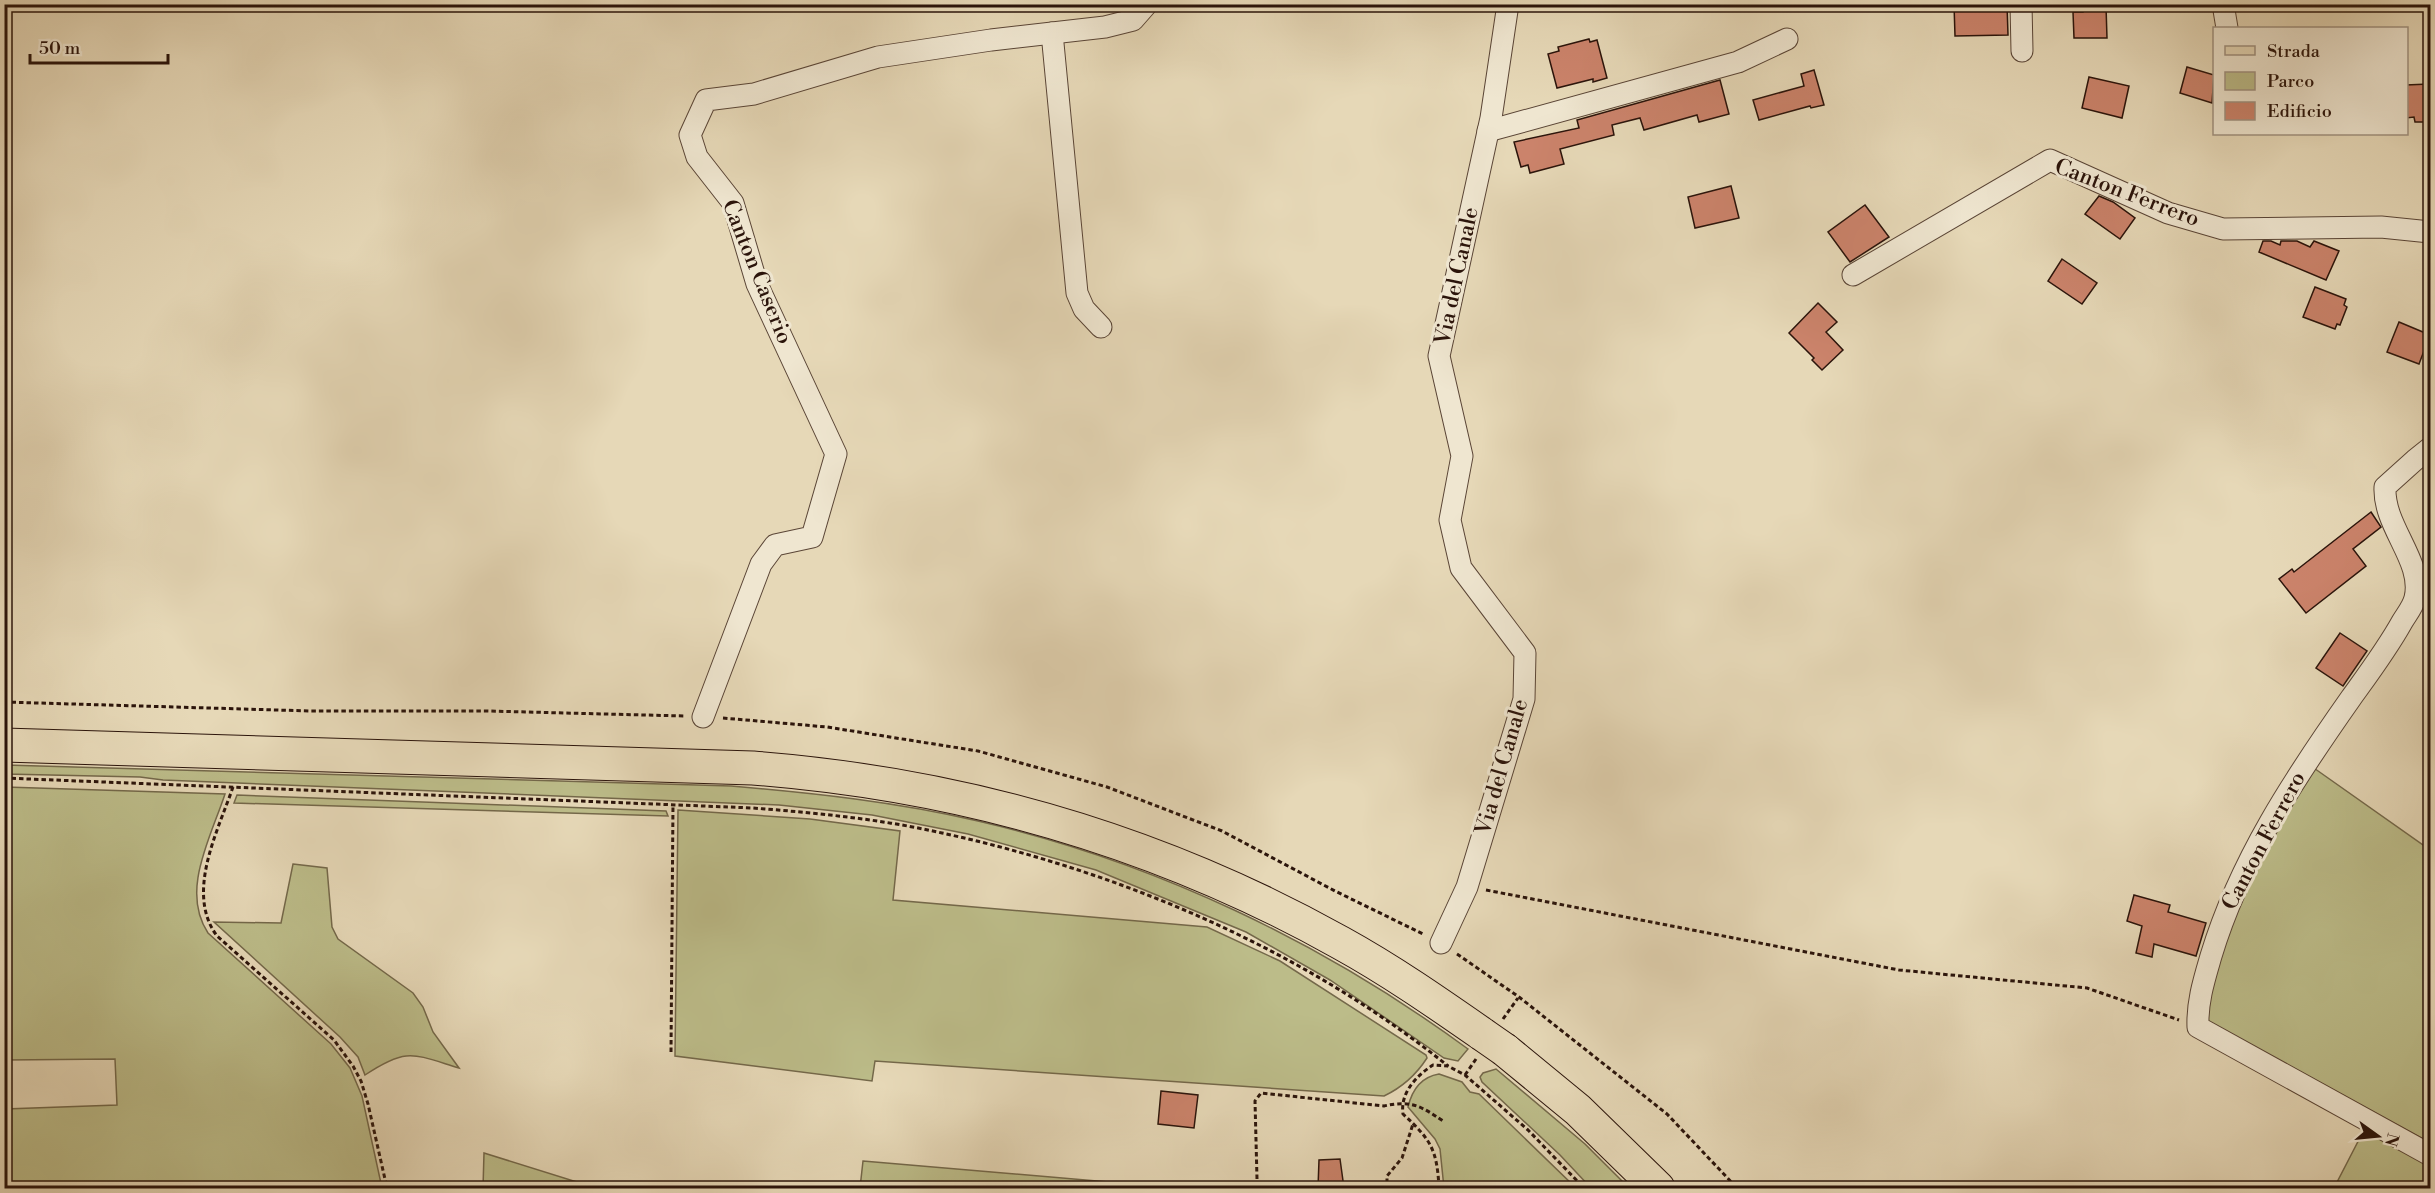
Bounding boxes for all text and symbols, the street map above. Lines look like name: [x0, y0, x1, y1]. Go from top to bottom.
scale bar: [30, 27, 168, 65]
legend: [2213, 27, 2408, 135]
text: 50 m: [39, 37, 81, 60]
text: Strada: [2267, 40, 2321, 63]
text: Parco: [2267, 70, 2314, 93]
text: Edificio: [2267, 100, 2332, 123]
street label: Canton Ferrero: [2051, 153, 2203, 233]
street label: Canton Caserio: [716, 196, 798, 348]
street label: Via del Canale: [1429, 205, 1485, 348]
street label: Via del Canale: [1469, 696, 1534, 839]
street label: Canton Ferrero: [2216, 767, 2312, 915]
north arrow: [2348, 1106, 2408, 1166]
text: N: [2380, 1131, 2403, 1149]

